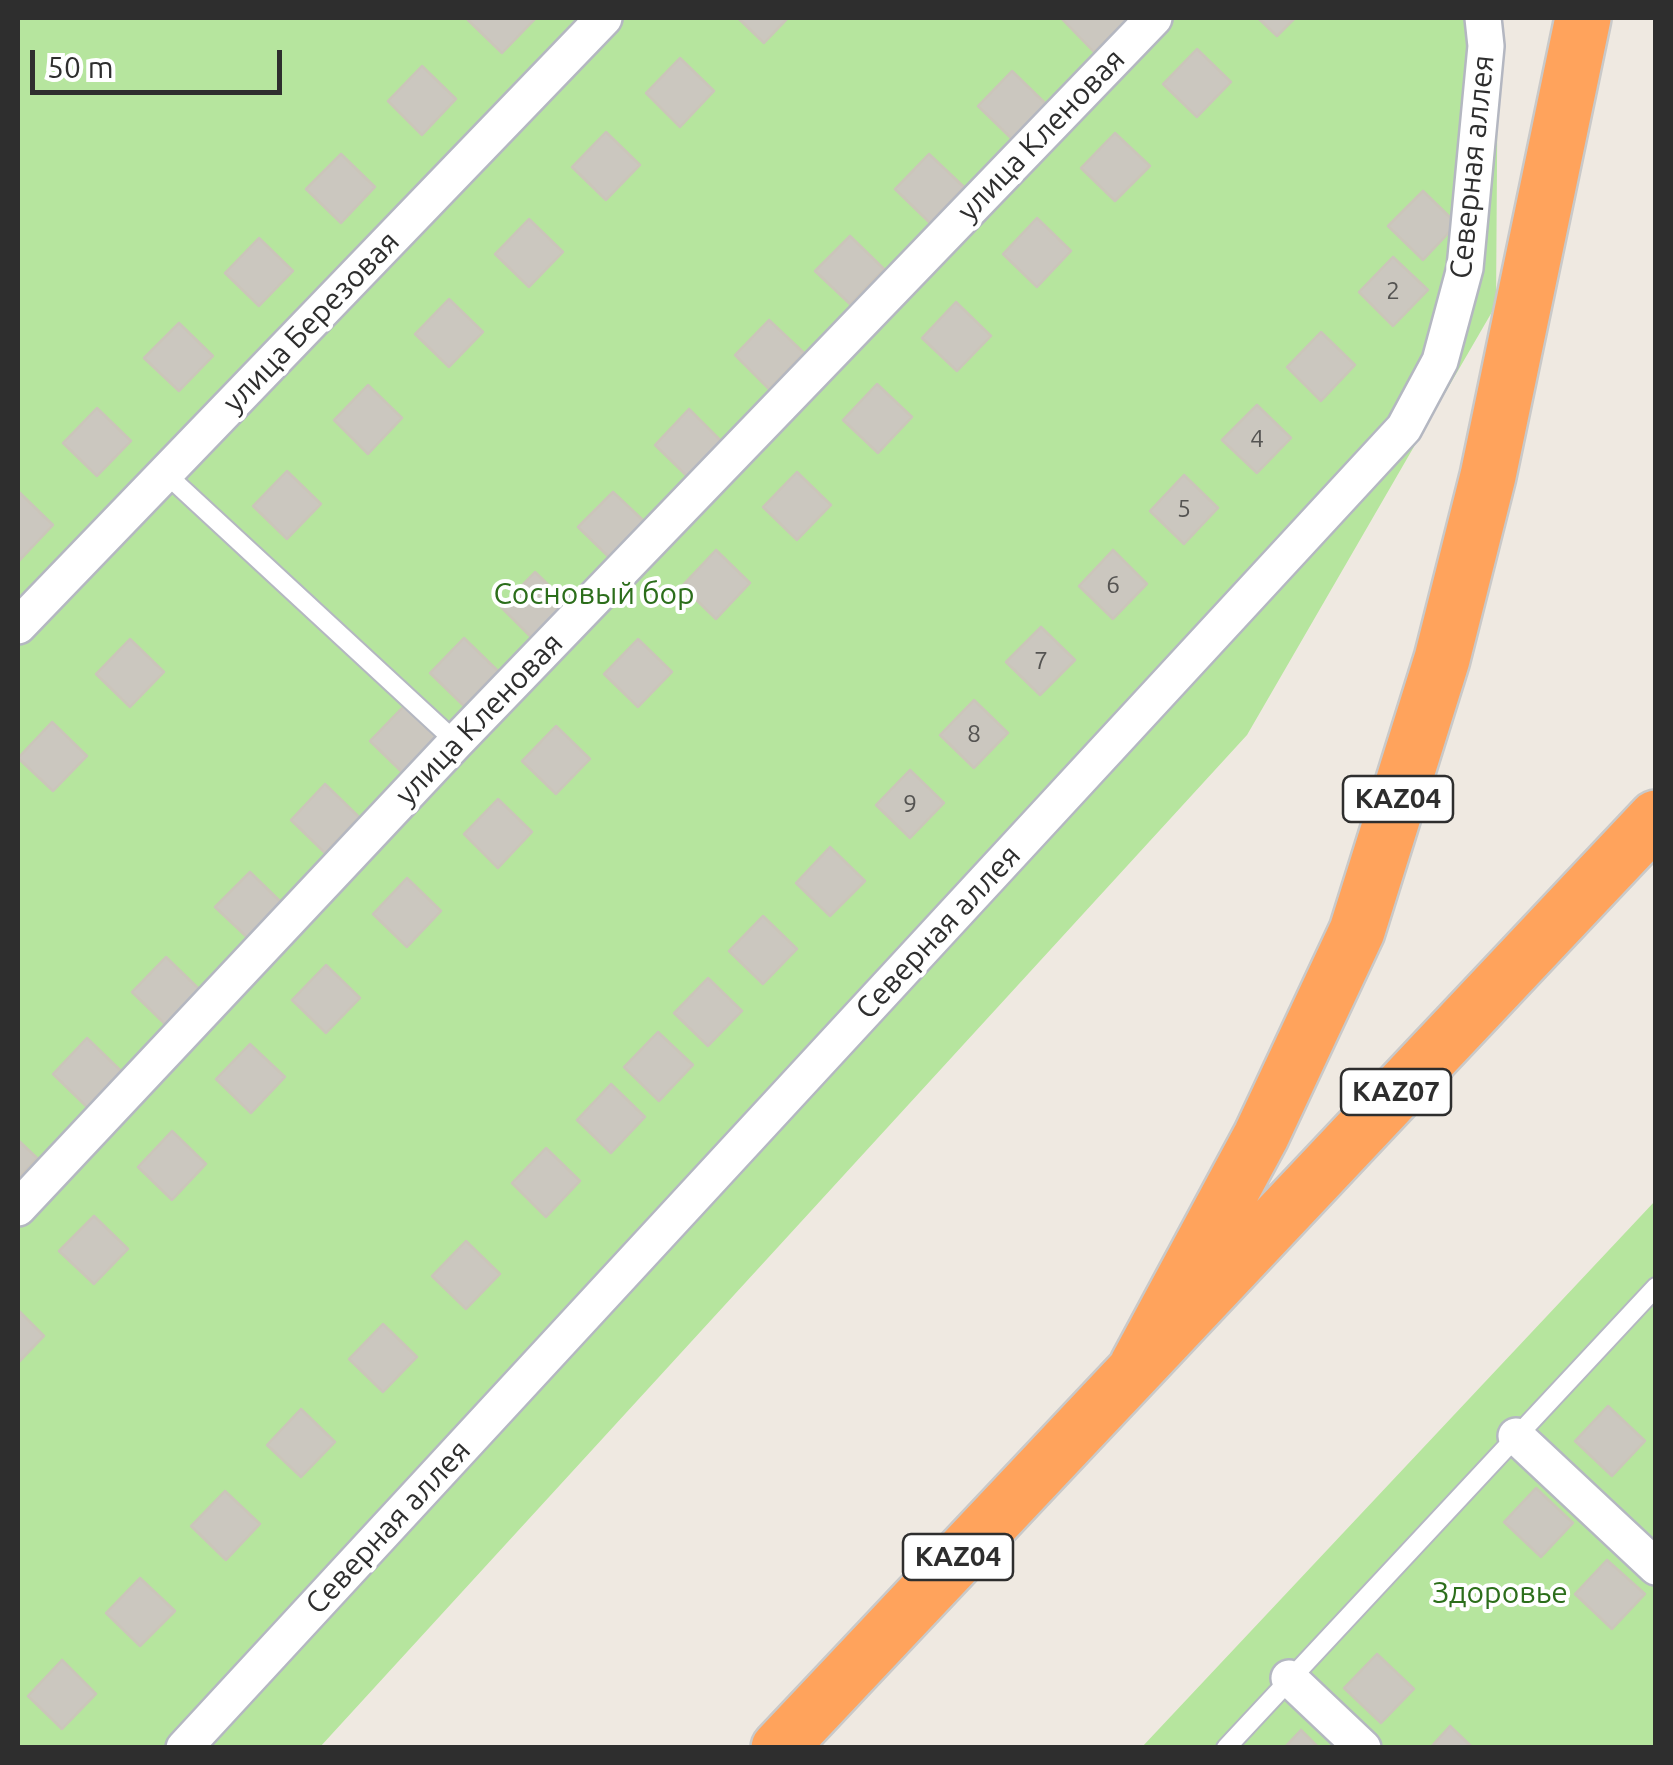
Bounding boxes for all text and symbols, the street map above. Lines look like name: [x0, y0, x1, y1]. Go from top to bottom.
scale bar: [35, 30, 288, 92]
street label: улица Кленовая: [950, 41, 1132, 229]
text: 50 m: [47, 50, 114, 84]
street label: Северная аллея: [1442, 53, 1502, 281]
street label: улица Березовая: [215, 224, 407, 420]
house number: 2: [1386, 276, 1400, 306]
house number: 4: [1250, 424, 1264, 454]
house number: 5: [1177, 494, 1191, 524]
house number: 6: [1106, 570, 1120, 600]
park label: Сосновый бор: [493, 576, 695, 612]
street label: улица Кленовая: [388, 625, 570, 813]
house number: 7: [1034, 646, 1048, 676]
house number: 8: [967, 719, 981, 749]
road number: KАZ04: [1343, 776, 1453, 822]
house number: 9: [903, 789, 917, 819]
street label: Северная аллея: [848, 838, 1028, 1026]
road number: KAZ07: [1341, 1069, 1451, 1115]
street label: Северная аллея: [298, 1433, 478, 1621]
road number: KАZ04: [903, 1534, 1013, 1580]
park label: Здоровье: [1432, 1575, 1568, 1611]

